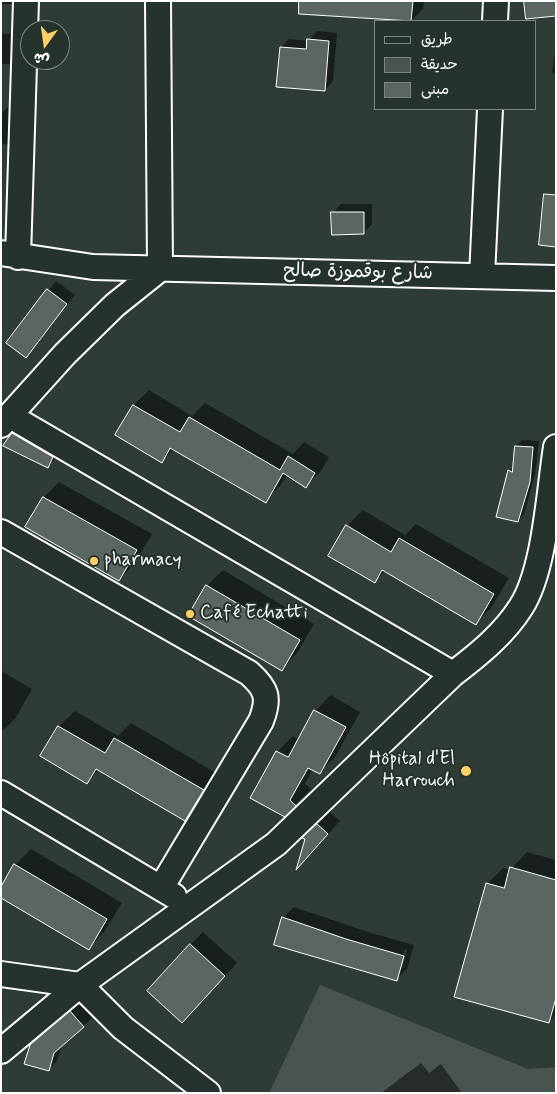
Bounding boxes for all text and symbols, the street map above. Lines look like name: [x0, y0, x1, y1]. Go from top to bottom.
north arrow: [20, 20, 70, 70]
legend: [374, 20, 537, 110]
text: طريق: [421, 30, 453, 50]
text: ش: [32, 48, 51, 69]
text: حديقة: [421, 55, 458, 75]
text: مبنى: [421, 80, 449, 100]
street label: شارع بوقموزة صالح: [283, 260, 433, 286]
place label: pharmacy: [104, 550, 182, 572]
marker: pharmacy: [88, 555, 100, 567]
place label: Café Echatti: [200, 603, 308, 625]
marker: Café Echatti: [184, 608, 196, 620]
place label: Hôpital d'El Harrouch: [369, 749, 455, 793]
marker: Hôpital d'El Harrouch: [459, 764, 473, 778]

